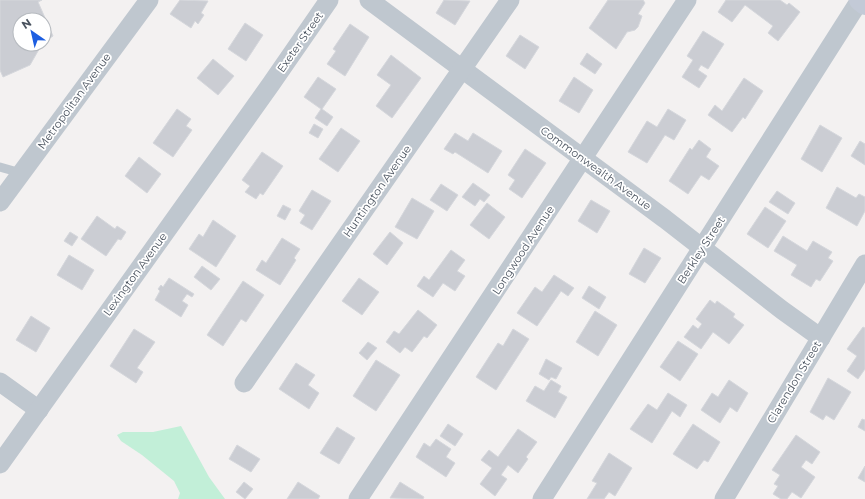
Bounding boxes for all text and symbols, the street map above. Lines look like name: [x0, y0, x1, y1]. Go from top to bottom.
street label: Exeter Street: [274, 8, 326, 75]
north arrow: [12, 12, 52, 52]
text: N: [19, 15, 34, 32]
street label: Metropolitan Avenue: [34, 50, 114, 152]
street label: Commonwealth Avenue: [538, 123, 654, 213]
street label: Huntington Avenue: [340, 142, 414, 240]
street label: Longwood Avenue: [489, 203, 557, 297]
street label: Berkley Street: [674, 213, 728, 286]
street label: Lexington Avenue: [100, 229, 170, 318]
street label: Clarendon Street: [764, 338, 824, 426]

